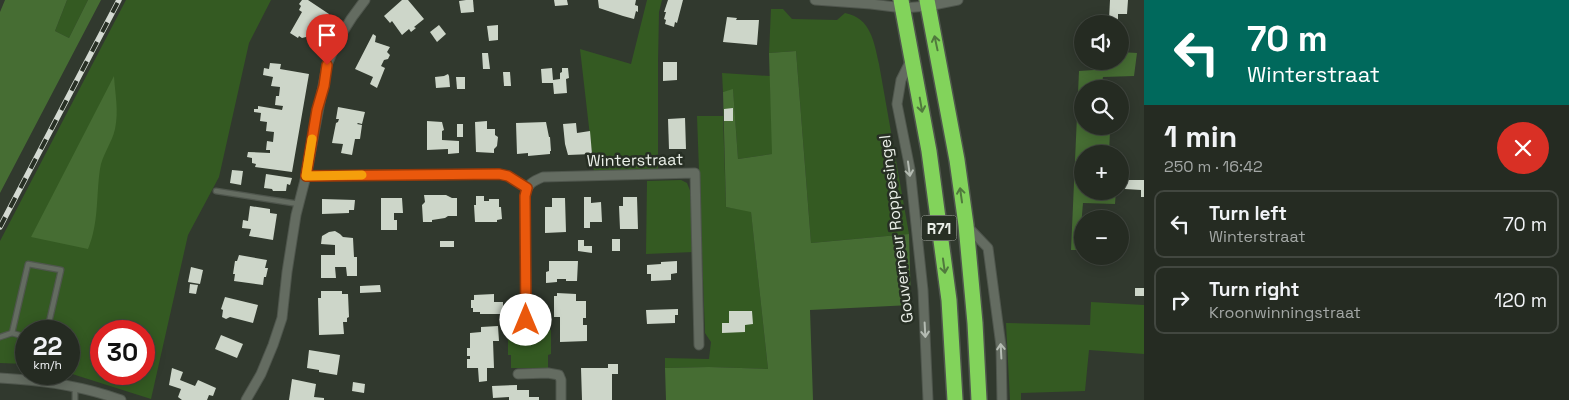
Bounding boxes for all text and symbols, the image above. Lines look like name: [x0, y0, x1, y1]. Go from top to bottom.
pin: [306, 14, 348, 65]
map controls: [1074, 15, 1129, 265]
button: sound: [1074, 15, 1129, 70]
text: 70 m: [1247, 17, 1328, 61]
icon: left: [1164, 20, 1229, 85]
icon: arrive: [313, 21, 341, 49]
one-way arrow: [930, 36, 940, 52]
text: Winterstraat: [1247, 60, 1380, 88]
button: search: [1074, 80, 1129, 135]
one-way arrow: [916, 97, 926, 113]
text: 1 min: [1164, 117, 1237, 156]
button: close: [1497, 122, 1549, 174]
street label: Gouverneur Roppesingel: [874, 134, 918, 324]
button: +: [1074, 145, 1129, 200]
street label: Winterstraat: [587, 149, 683, 171]
text: 250 m · 16:42: [1164, 156, 1263, 177]
one-way arrow: [905, 160, 915, 176]
one-way arrow: [956, 187, 966, 203]
text: Turn left: [1209, 201, 1287, 226]
button: −: [1074, 210, 1129, 265]
icon: left: [1166, 210, 1194, 238]
text: 70 m: [1503, 212, 1547, 237]
road number: R71: [922, 216, 956, 240]
text: Winterstraat: [1209, 226, 1306, 247]
one-way arrow: [939, 258, 949, 274]
text: Turn right: [1209, 277, 1299, 302]
icon: right: [1166, 286, 1194, 314]
text: 120 m: [1494, 288, 1547, 313]
position arrow: [499, 293, 551, 345]
text: Kroonwinningstraat: [1209, 302, 1361, 323]
speed limit sign: 30: [90, 320, 155, 385]
one-way arrow: [920, 322, 929, 338]
text: 22: [33, 330, 62, 362]
one-way arrow: [996, 344, 1005, 360]
text: km/h: [33, 357, 62, 373]

